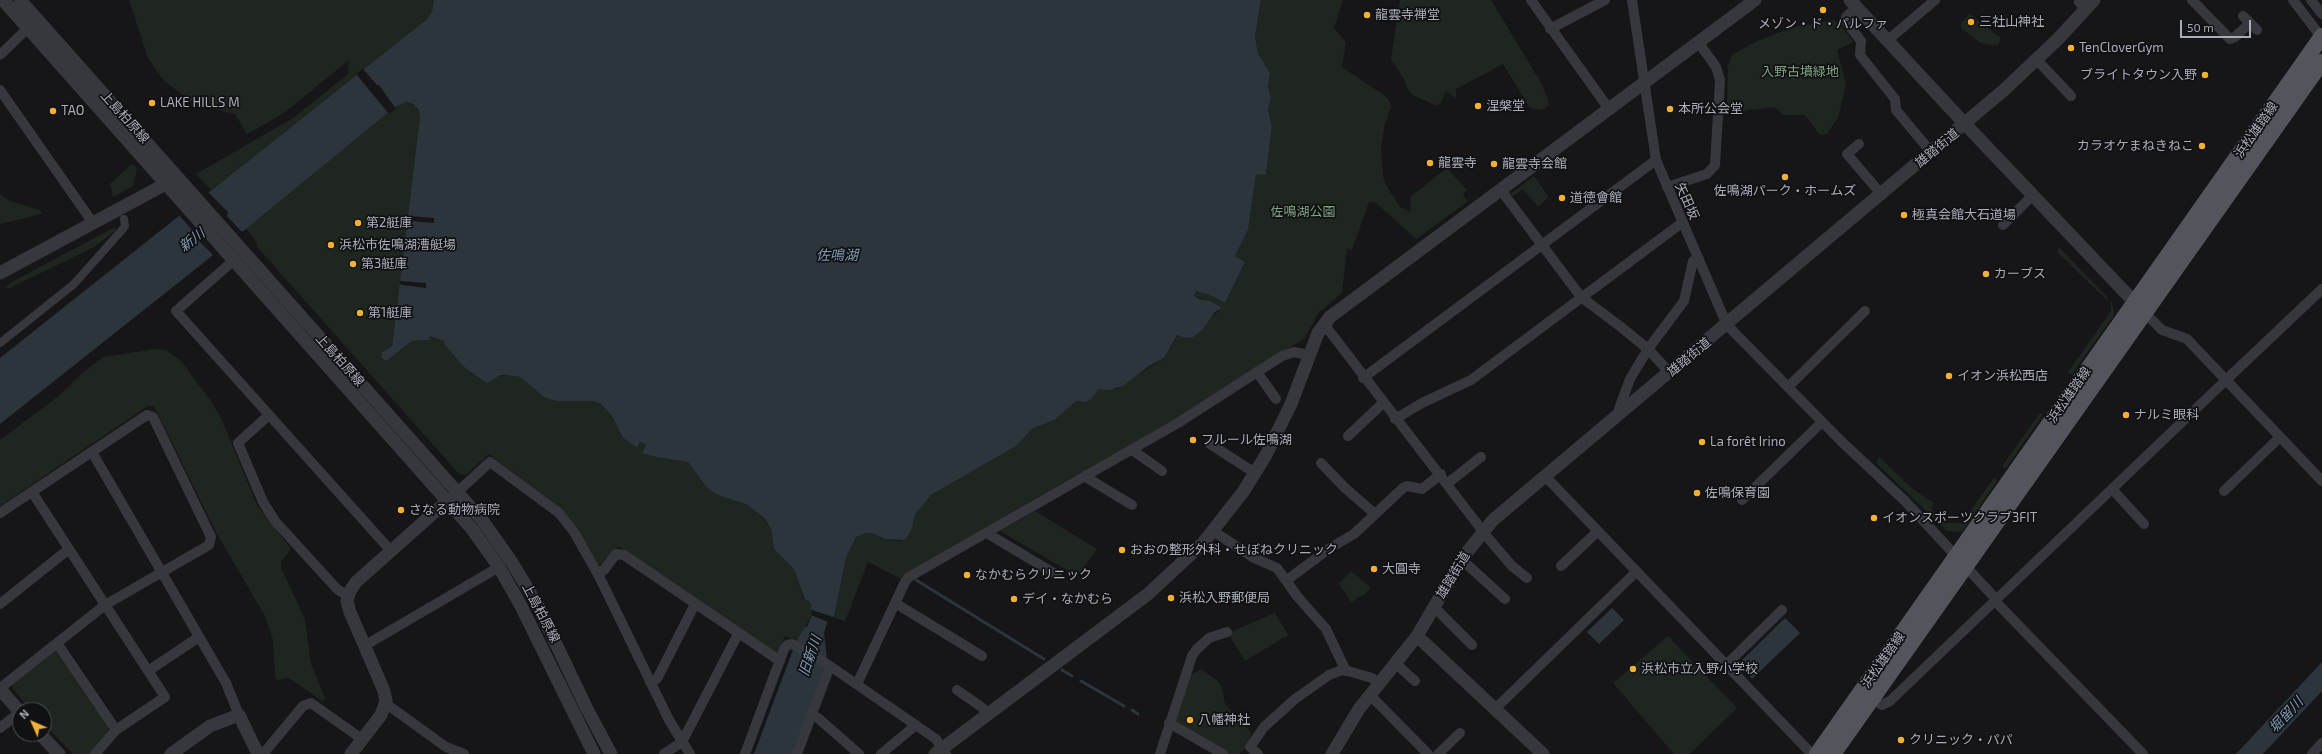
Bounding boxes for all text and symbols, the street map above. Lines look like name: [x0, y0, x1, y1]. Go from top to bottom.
marker: メゾン・ド・パルファ: [1818, 5, 1828, 15]
place label: 龍雲寺禅堂: [1375, 7, 1440, 23]
marker: 龍雲寺禅堂: [1362, 10, 1372, 20]
scale bar: [2182, 12, 2253, 38]
place label: 三社山神社: [1979, 14, 2044, 30]
place label: メゾン・ド・パルファ: [1758, 16, 1888, 32]
marker: 三社山神社: [1966, 17, 1976, 27]
text: 50 m: [2187, 20, 2214, 34]
place label: TenCloverGym: [2079, 40, 2164, 56]
marker: TenCloverGym: [2066, 43, 2076, 53]
park label: 入野古墳緑地: [1761, 64, 1839, 80]
place label: ブライトタウン入野: [2080, 67, 2197, 83]
marker: ブライトタウン入野: [2200, 70, 2210, 80]
street label: 上島柏原線: [97, 88, 153, 146]
place label: LAKE HILLS M: [160, 95, 240, 111]
marker: LAKE HILLS M: [147, 98, 157, 108]
place label: 涅槃堂: [1486, 98, 1525, 114]
street label: 浜松雄踏線: [2231, 99, 2281, 161]
marker: 涅槃堂: [1473, 101, 1483, 111]
place label: 本所公会堂: [1678, 101, 1743, 117]
place label: TAO: [61, 103, 85, 119]
marker: 本所公会堂: [1665, 104, 1675, 114]
marker: TAO: [48, 106, 58, 116]
street label: 雄踏街道: [1912, 125, 1962, 171]
place label: カラオケまねきねこ: [2077, 138, 2194, 154]
marker: カラオケまねきねこ: [2197, 141, 2207, 151]
place label: 龍雲寺: [1438, 155, 1477, 171]
place label: 龍雲寺会館: [1502, 156, 1567, 172]
marker: 龍雲寺: [1425, 158, 1435, 168]
marker: 龍雲寺会館: [1489, 159, 1499, 169]
marker: 佐鳴湖パーク・ホームズ: [1780, 172, 1790, 182]
street label: 矢田坂: [1672, 180, 1702, 222]
place label: 佐鳴湖パーク・ホームズ: [1714, 183, 1856, 199]
place label: 道徳會館: [1570, 190, 1622, 206]
marker: 道徳會館: [1557, 193, 1567, 203]
park label: 佐鳴湖公園: [1271, 204, 1335, 220]
place label: 極真会館大石道場: [1912, 207, 2016, 223]
marker: 極真会館大石道場: [1899, 210, 1909, 220]
place label: 第2艇庫: [366, 215, 412, 231]
marker: 第2艇庫: [353, 218, 363, 228]
water label: 新川: [176, 225, 208, 255]
place label: 浜松市佐鳴湖漕艇場: [339, 237, 456, 253]
marker: 浜松市佐鳴湖漕艇場: [326, 240, 336, 250]
water label: 佐鳴湖: [816, 247, 858, 263]
place label: 第3艇庫: [361, 256, 407, 272]
marker: 第3艇庫: [348, 259, 358, 269]
place label: カーブス: [1994, 266, 2046, 282]
marker: カーブス: [1981, 269, 1991, 279]
place label: 第1艇庫: [368, 305, 412, 321]
marker: 第1艇庫: [355, 308, 365, 318]
street label: 上島柏原線: [312, 331, 368, 389]
street label: 雄踏街道: [1664, 334, 1714, 380]
street label: 浜松雄踏線: [2044, 364, 2094, 426]
place label: イオン浜松西店: [1957, 368, 2048, 384]
marker: イオン浜松西店: [1944, 371, 1954, 381]
place label: ナルミ眼科: [2134, 407, 2199, 423]
marker: ナルミ眼科: [2121, 410, 2131, 420]
place label: フルール佐鳴湖: [1201, 432, 1292, 448]
place label: La forêt Irino: [1710, 434, 1786, 450]
marker: フルール佐鳴湖: [1188, 435, 1198, 445]
marker: La forêt Irino: [1697, 437, 1707, 447]
place label: 佐鳴保育園: [1705, 485, 1770, 501]
marker: 佐鳴保育園: [1692, 488, 1702, 498]
place label: さなる動物病院: [409, 502, 500, 518]
marker: さなる動物病院: [396, 505, 406, 515]
place label: イオンスポーツクラブ3FIT: [1882, 510, 2037, 526]
marker: イオンスポーツクラブ3FIT: [1869, 513, 1879, 523]
place label: おおの整形外科・せぼねクリニック: [1130, 542, 1338, 558]
marker: おおの整形外科・せぼねクリニック: [1117, 545, 1127, 555]
street label: 雄踏街道: [1433, 549, 1473, 601]
place label: 大圓寺: [1382, 561, 1421, 577]
marker: 大圓寺: [1369, 564, 1379, 574]
place label: なかむらクリニック: [975, 567, 1092, 583]
marker: なかむらクリニック: [962, 570, 972, 580]
street label: 上島柏原線: [519, 581, 563, 645]
place label: 浜松入野郵便局: [1179, 590, 1270, 606]
place label: デイ・なかむら: [1022, 591, 1113, 607]
marker: 浜松入野郵便局: [1166, 593, 1176, 603]
marker: デイ・なかむら: [1009, 594, 1019, 604]
street label: 浜松雄踏線: [1858, 629, 1908, 691]
water label: 旧新川: [795, 633, 825, 679]
place label: 浜松市立入野小学校: [1641, 661, 1758, 677]
marker: 浜松市立入野小学校: [1628, 664, 1638, 674]
water label: 堀留川: [2266, 694, 2306, 736]
north arrow: [12, 702, 52, 742]
text: N: [16, 706, 31, 721]
place label: 八幡神社: [1198, 712, 1250, 728]
marker: 八幡神社: [1185, 715, 1195, 725]
place label: クリニック・パパ: [1909, 732, 2013, 748]
marker: クリニック・パパ: [1896, 735, 1906, 745]

